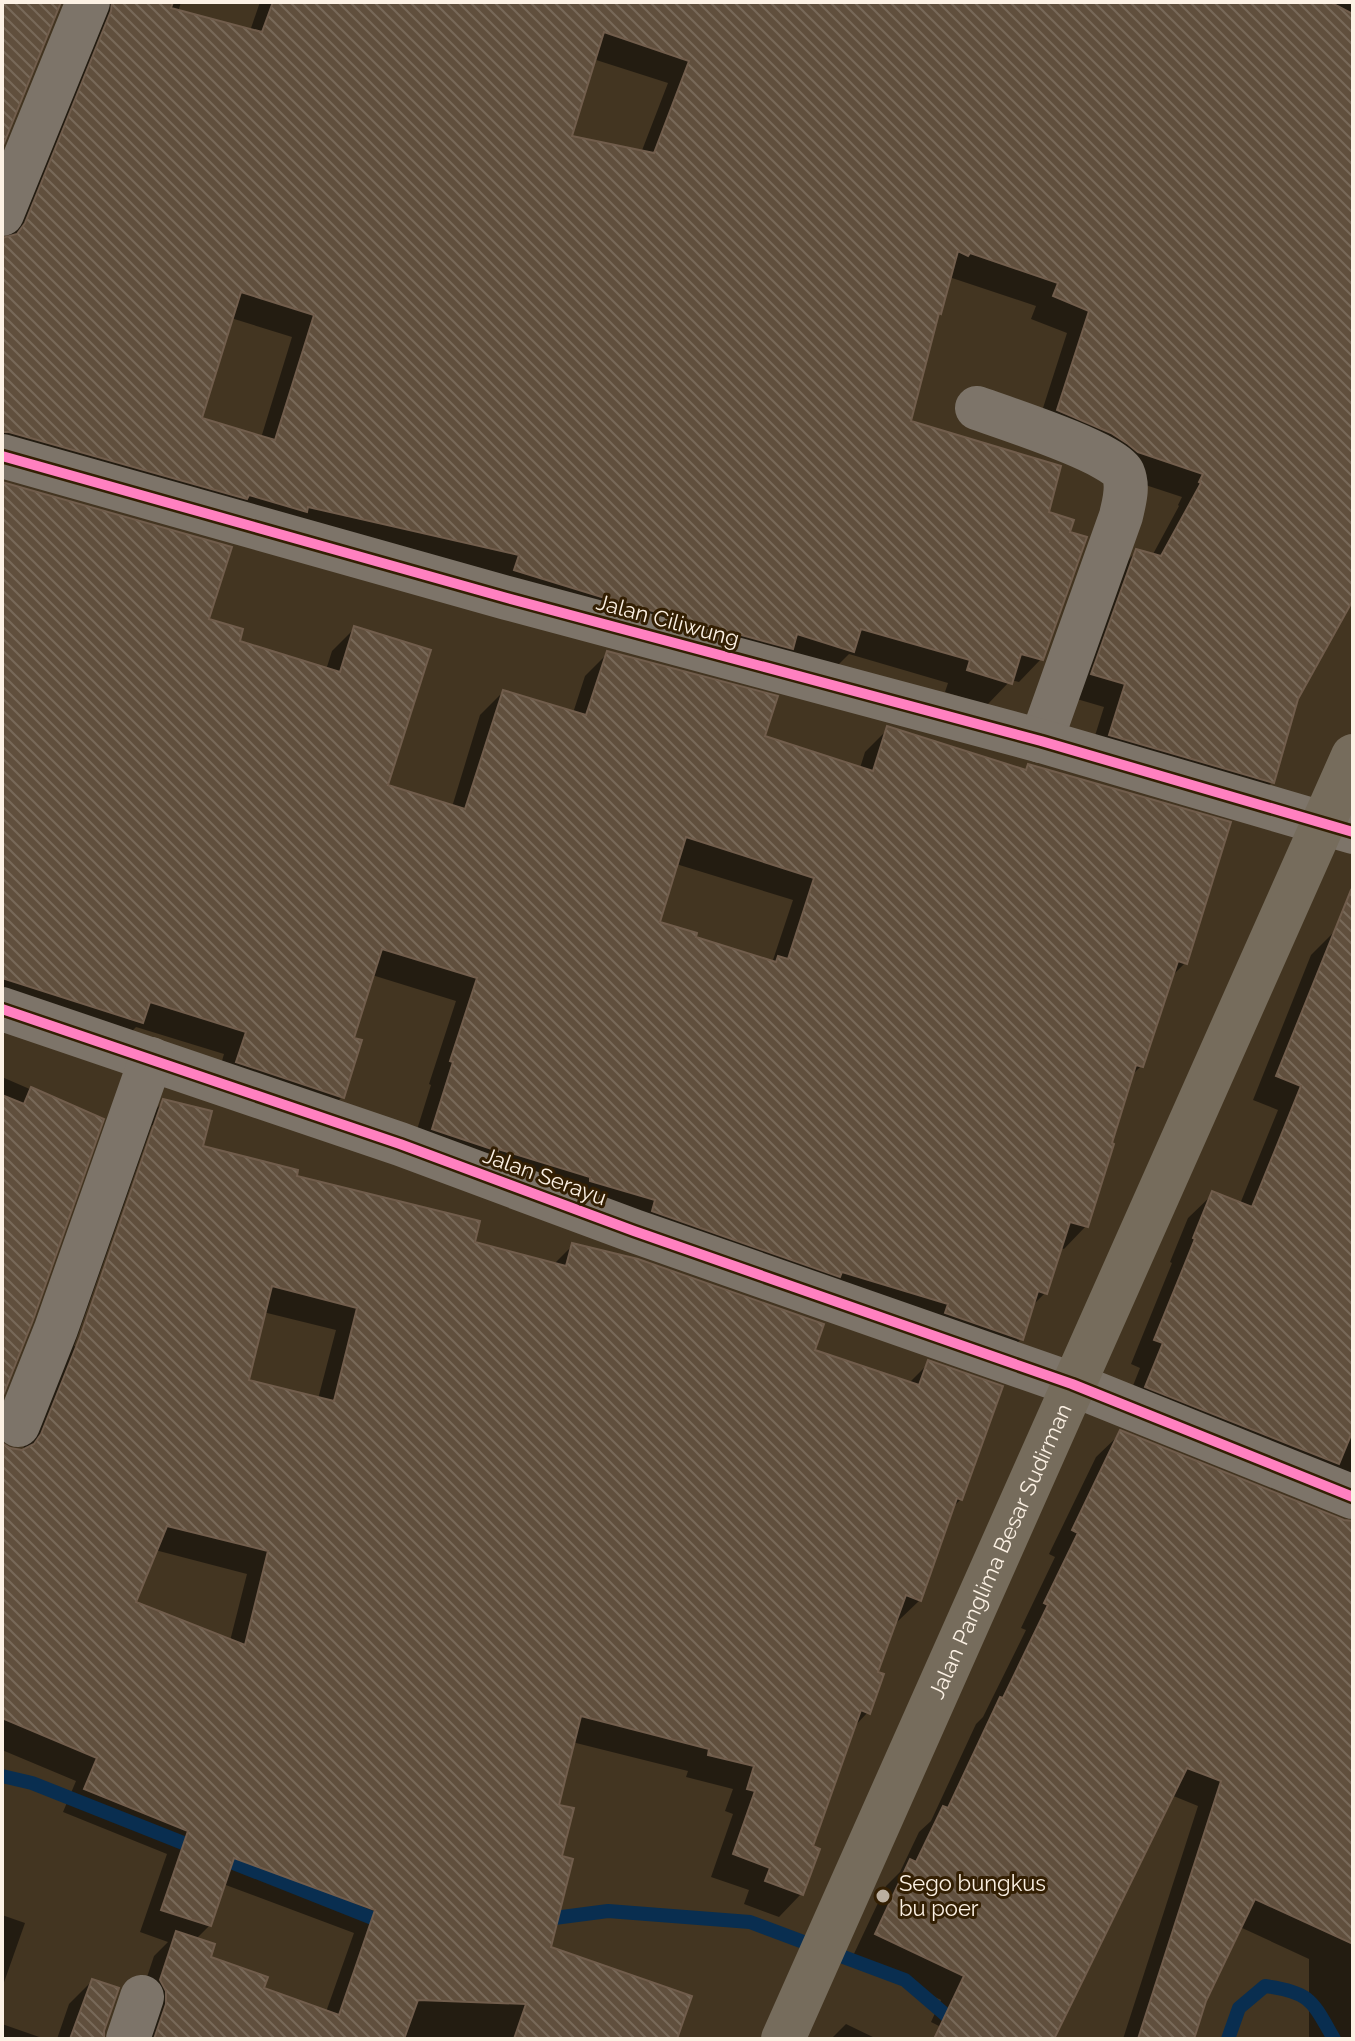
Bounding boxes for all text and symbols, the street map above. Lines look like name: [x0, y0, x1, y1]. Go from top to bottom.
street label: Jalan Ciliwung: [594, 588, 742, 652]
street label: Jalan Serayu: [480, 1142, 610, 1210]
street label: Jalan Panglima Besar Sudirman: [923, 1399, 1077, 1703]
place label: Sego bungkus bu poer: [899, 1870, 1046, 1921]
marker: Sego bungkus bu poer: [874, 1887, 892, 1905]

